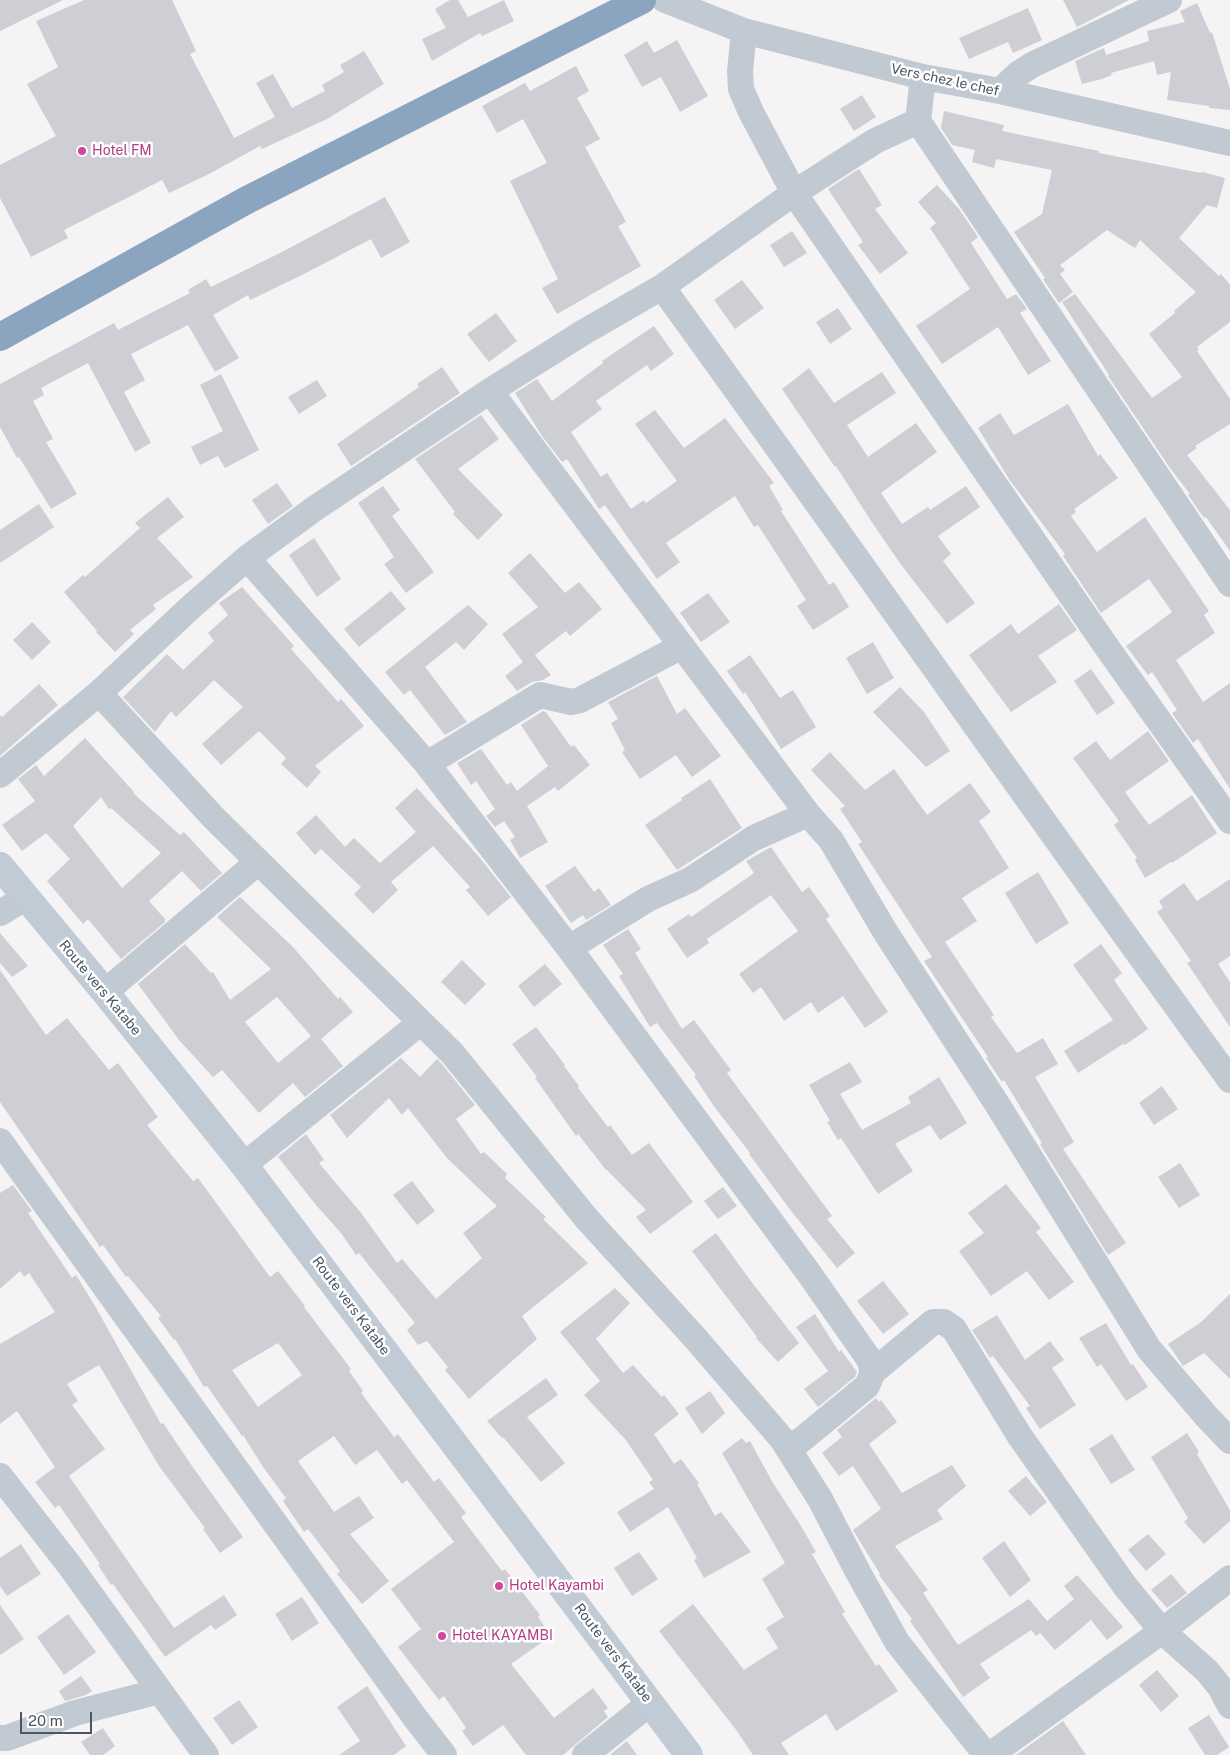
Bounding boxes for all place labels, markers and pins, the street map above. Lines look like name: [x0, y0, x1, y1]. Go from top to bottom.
place label: Hotel FM: [92, 143, 152, 159]
marker: Hotel FM: [76, 145, 88, 157]
place label: Hotel Kayambi: [509, 1578, 604, 1594]
marker: Hotel Kayambi: [493, 1580, 505, 1592]
place label: Hotel KAYAMBI: [452, 1628, 553, 1644]
marker: Hotel KAYAMBI: [436, 1630, 448, 1642]

